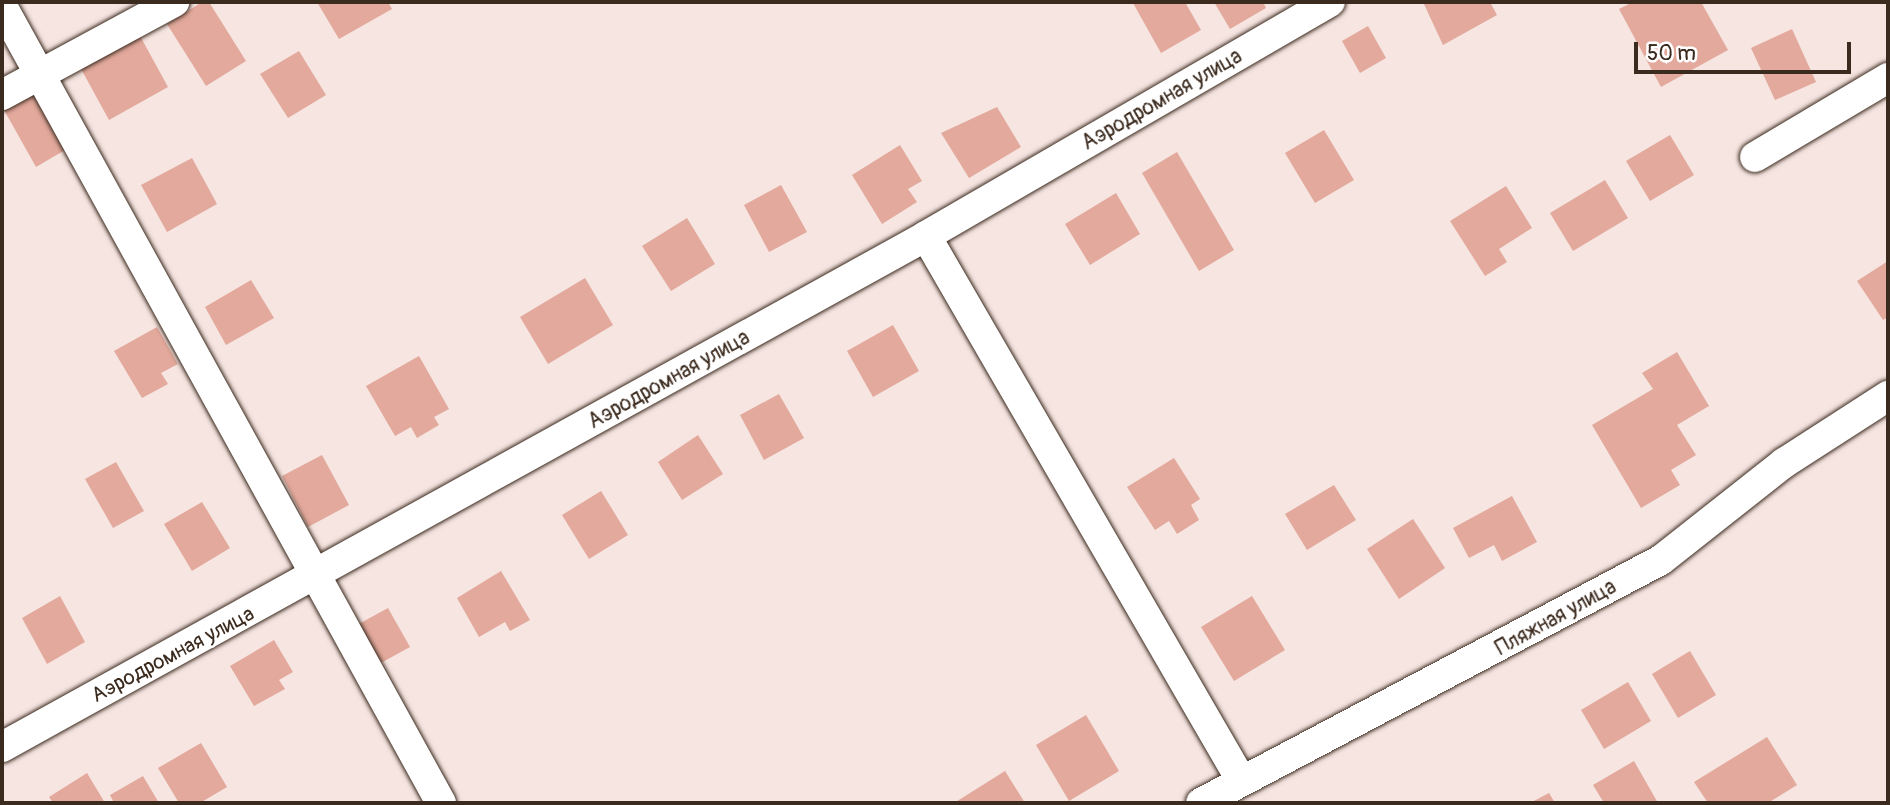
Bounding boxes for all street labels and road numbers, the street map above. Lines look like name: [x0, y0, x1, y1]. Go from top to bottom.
street label: Аэродромная улица: [1077, 44, 1247, 156]
street label: Аэродромная улица: [584, 325, 754, 435]
street label: Пляжная улица: [1491, 575, 1621, 661]
street label: Аэродромная улица: [87, 601, 259, 709]

